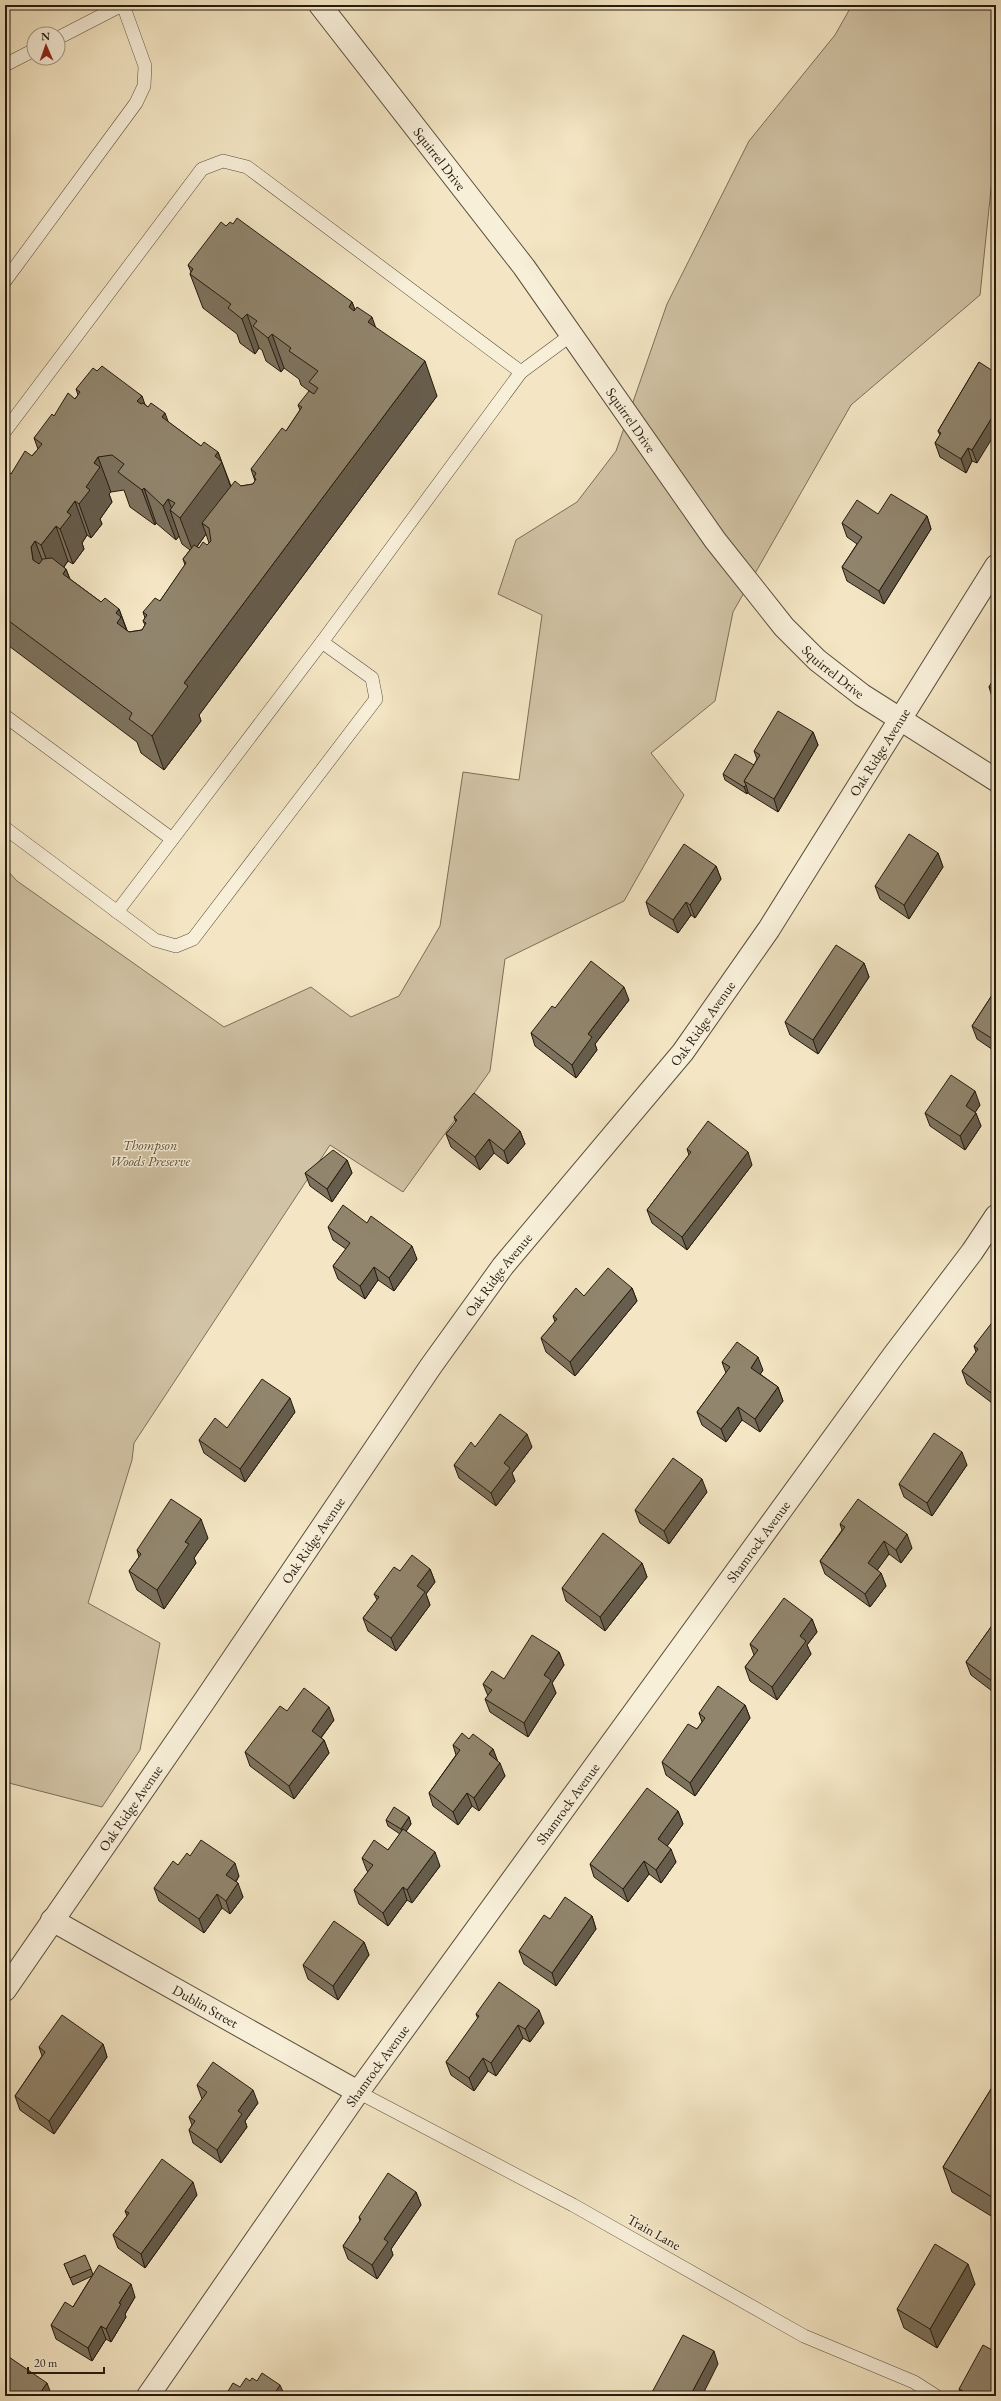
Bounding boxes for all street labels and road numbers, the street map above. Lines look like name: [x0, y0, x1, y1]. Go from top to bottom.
street label: Squirrel Drive: [409, 123, 470, 195]
street label: Squirrel Drive: [602, 384, 661, 457]
street label: Squirrel Drive: [798, 641, 869, 703]
street label: Oak Ridge Avenue: [845, 704, 914, 800]
street label: Oak Ridge Avenue: [666, 977, 739, 1070]
street label: Oak Ridge Avenue: [461, 1229, 536, 1320]
street label: Oak Ridge Avenue: [277, 1493, 349, 1587]
street label: Shamrock Avenue: [722, 1497, 794, 1586]
street label: Shamrock Avenue: [532, 1759, 604, 1848]
street label: Oak Ridge Avenue: [94, 1761, 167, 1855]
street label: Dublin Street: [169, 1981, 242, 2032]
street label: Shamrock Avenue: [341, 2021, 413, 2110]
street label: Train Lane: [624, 2210, 684, 2254]

